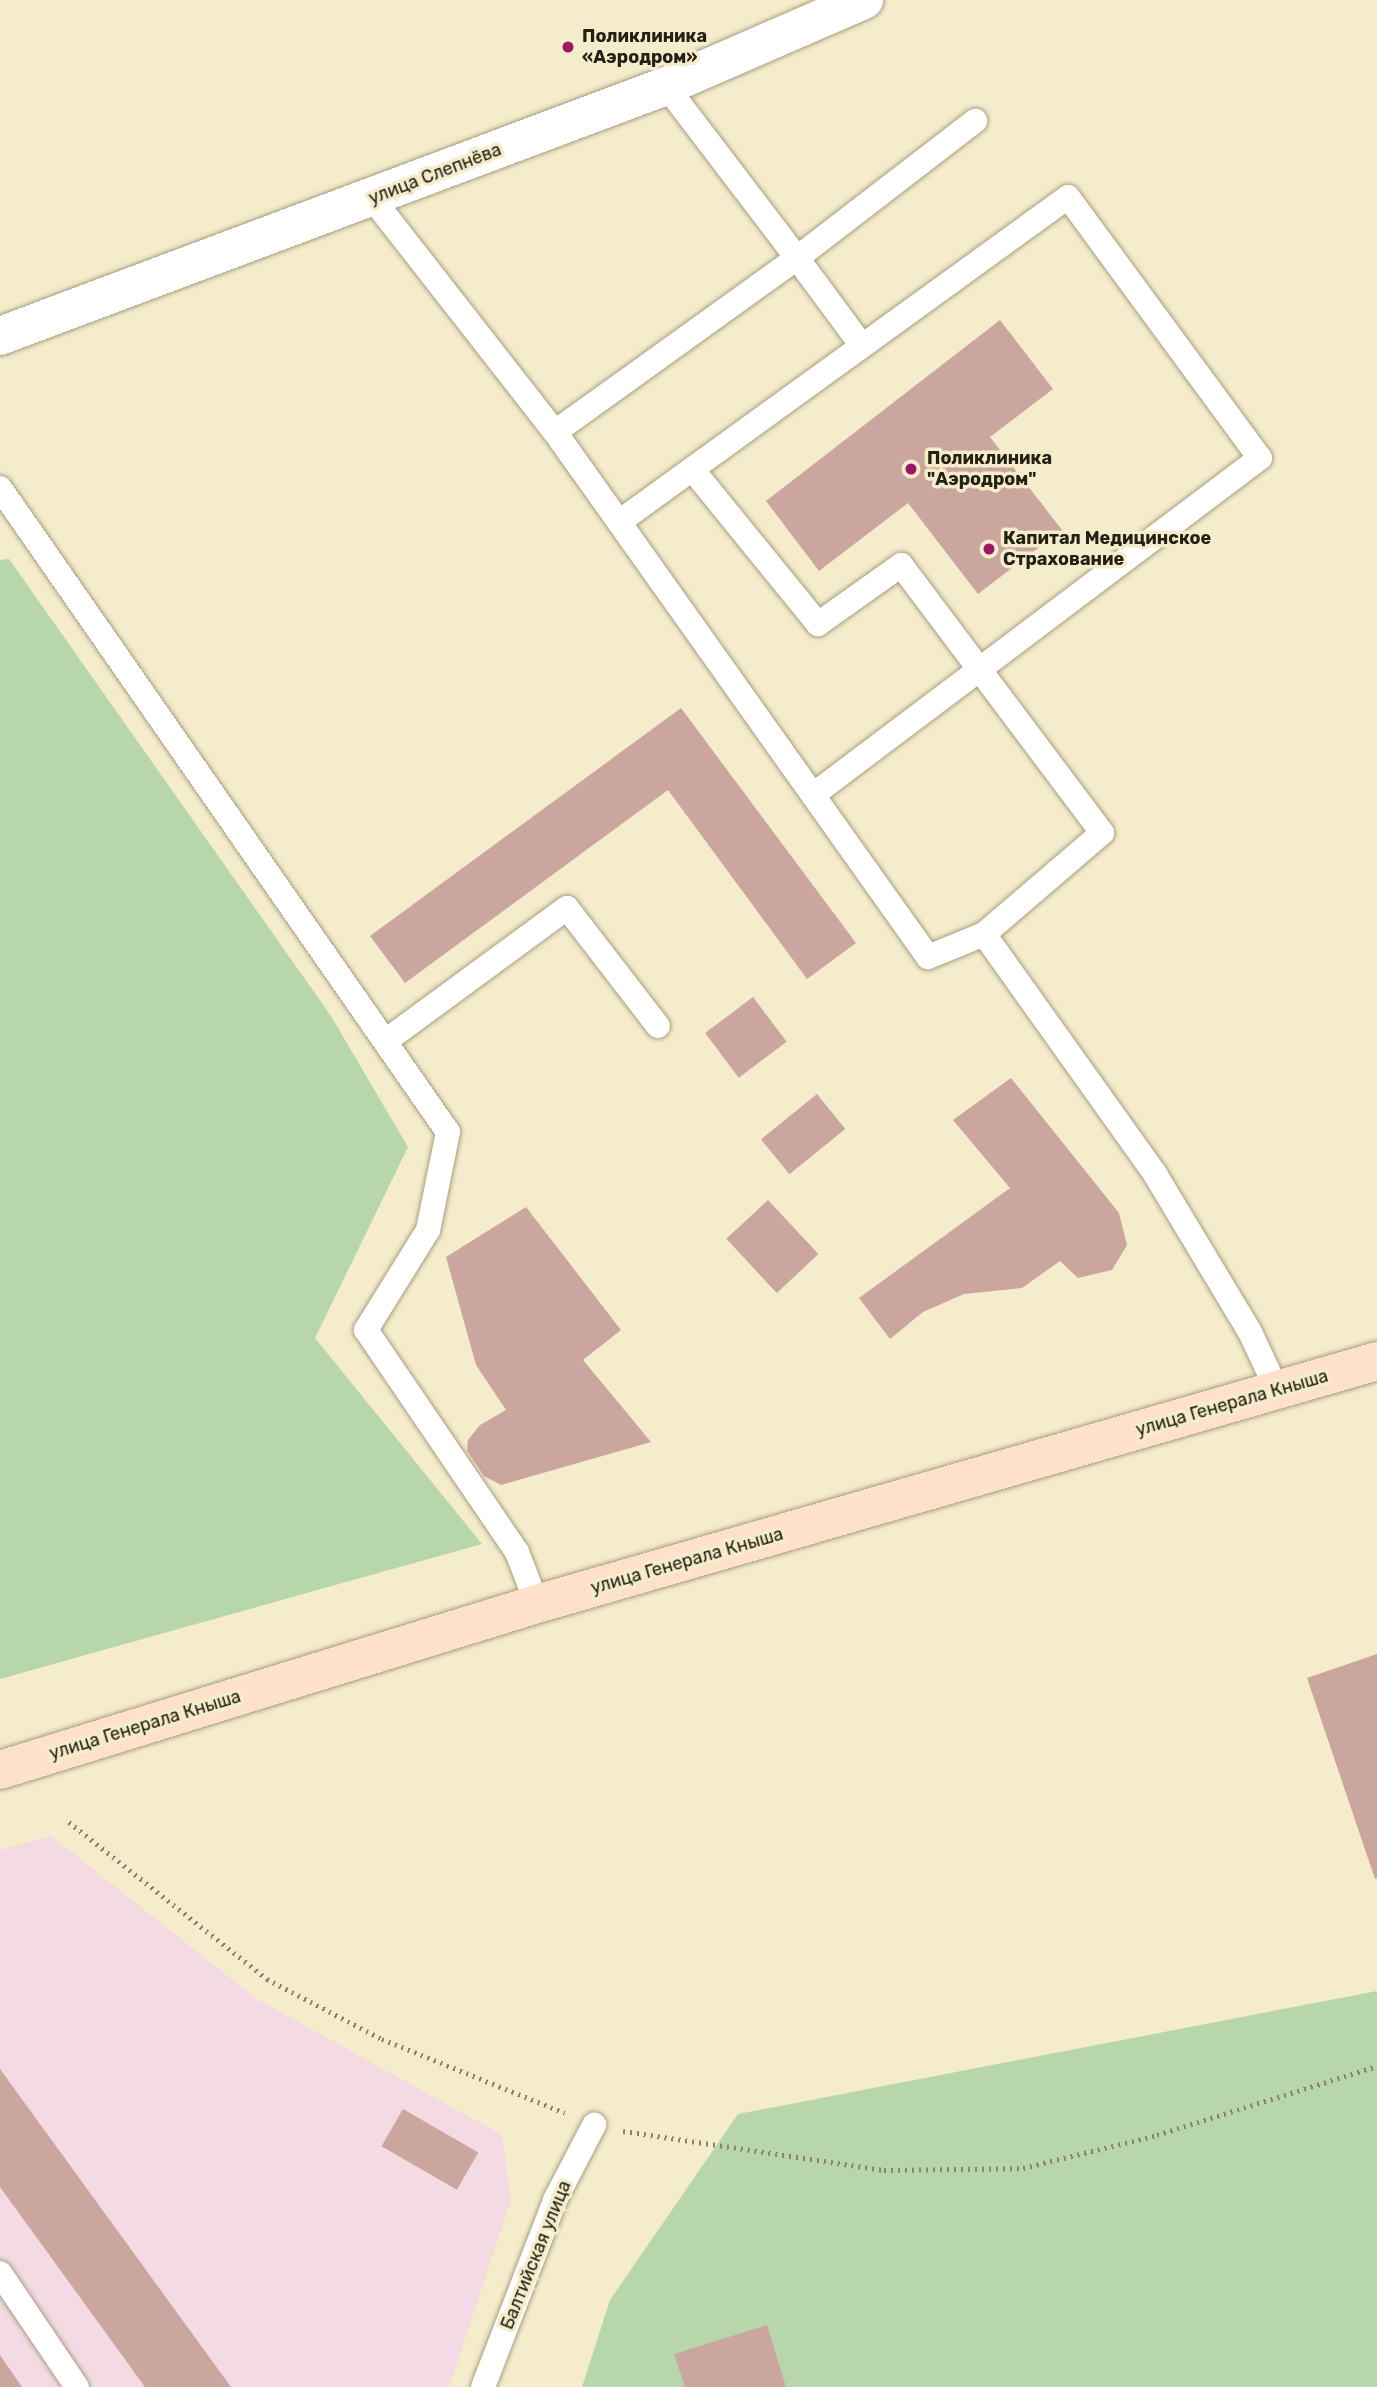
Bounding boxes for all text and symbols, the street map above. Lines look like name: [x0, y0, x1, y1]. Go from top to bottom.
place label: Поликлиника «Аэродром»: [582, 26, 707, 68]
marker: Поликлиника «Аэродром»: [560, 39, 576, 55]
street label: улица Слепнёва: [366, 139, 504, 209]
place label: Поликлиника "Аэродром": [927, 448, 1052, 490]
marker: Поликлиника "Аэродром": [901, 459, 921, 479]
place label: Капитал Медицинское Страхование: [1003, 528, 1211, 570]
marker: Капитал Медицинское Страхование: [981, 541, 997, 557]
street label: улица Генерала Кныша: [1133, 1365, 1331, 1441]
street label: улица Генерала Кныша: [588, 1523, 786, 1599]
street label: улица Генерала Кныша: [47, 1686, 243, 1764]
street label: Балтийская улица: [496, 2177, 576, 2333]

